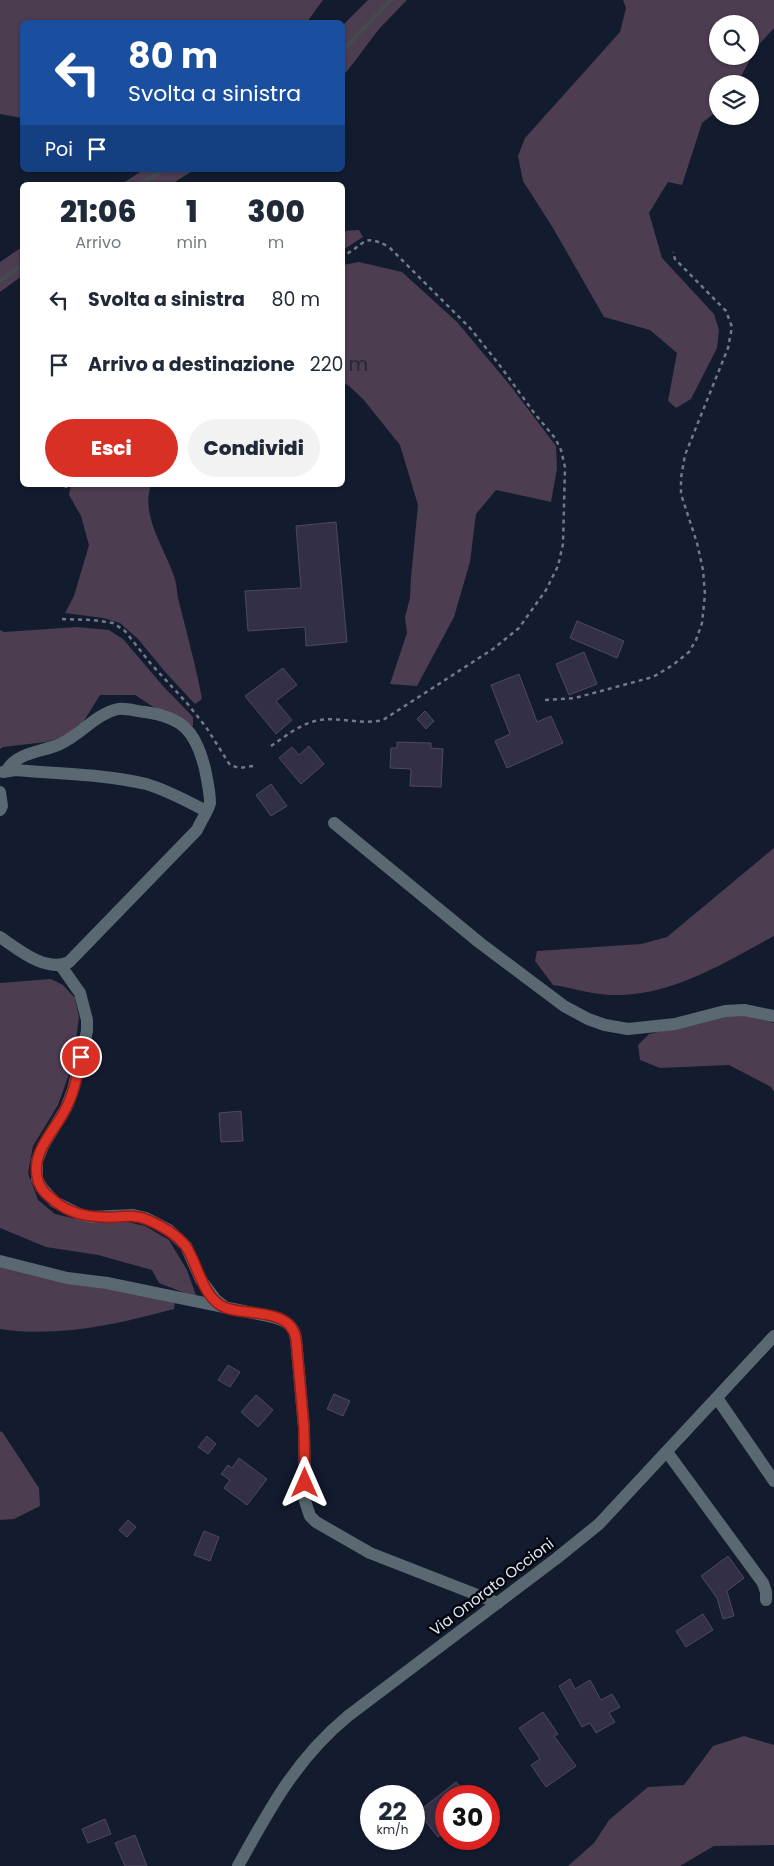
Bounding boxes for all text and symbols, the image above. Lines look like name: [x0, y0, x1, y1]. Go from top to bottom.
map controls: [709, 15, 759, 125]
button: search: [709, 15, 759, 65]
text: 80 m: [128, 31, 218, 80]
icon: left: [45, 40, 110, 105]
button: layers: [709, 75, 759, 125]
text: Svolta a sinistra: [128, 78, 301, 109]
icon: arrive: [83, 135, 111, 163]
text: Poi: [45, 136, 73, 163]
text: 21:06: [60, 190, 137, 233]
text: 1: [186, 190, 198, 233]
text: 300: [247, 190, 305, 233]
text: Arrivo: [75, 231, 121, 254]
text: min: [177, 231, 207, 254]
text: m: [268, 231, 284, 254]
icon: left: [45, 286, 73, 314]
text: Svolta a sinistra: [88, 286, 245, 313]
text: 80 m: [271, 286, 320, 313]
icon: arrive: [45, 351, 73, 379]
text: Arrivo a destinazione: [88, 351, 295, 378]
text: 220 m: [310, 351, 368, 378]
button: Esci: [45, 419, 178, 477]
button: Condividi: [188, 419, 320, 477]
pin: [60, 1036, 102, 1078]
icon: arrive: [67, 1043, 95, 1071]
position arrow: [278, 1456, 330, 1508]
street label: Via Onorato Occioni: [425, 1533, 558, 1640]
speed limit sign: 30: [435, 1785, 500, 1850]
text: 22: [378, 1794, 407, 1829]
text: km/h: [377, 1821, 408, 1838]

